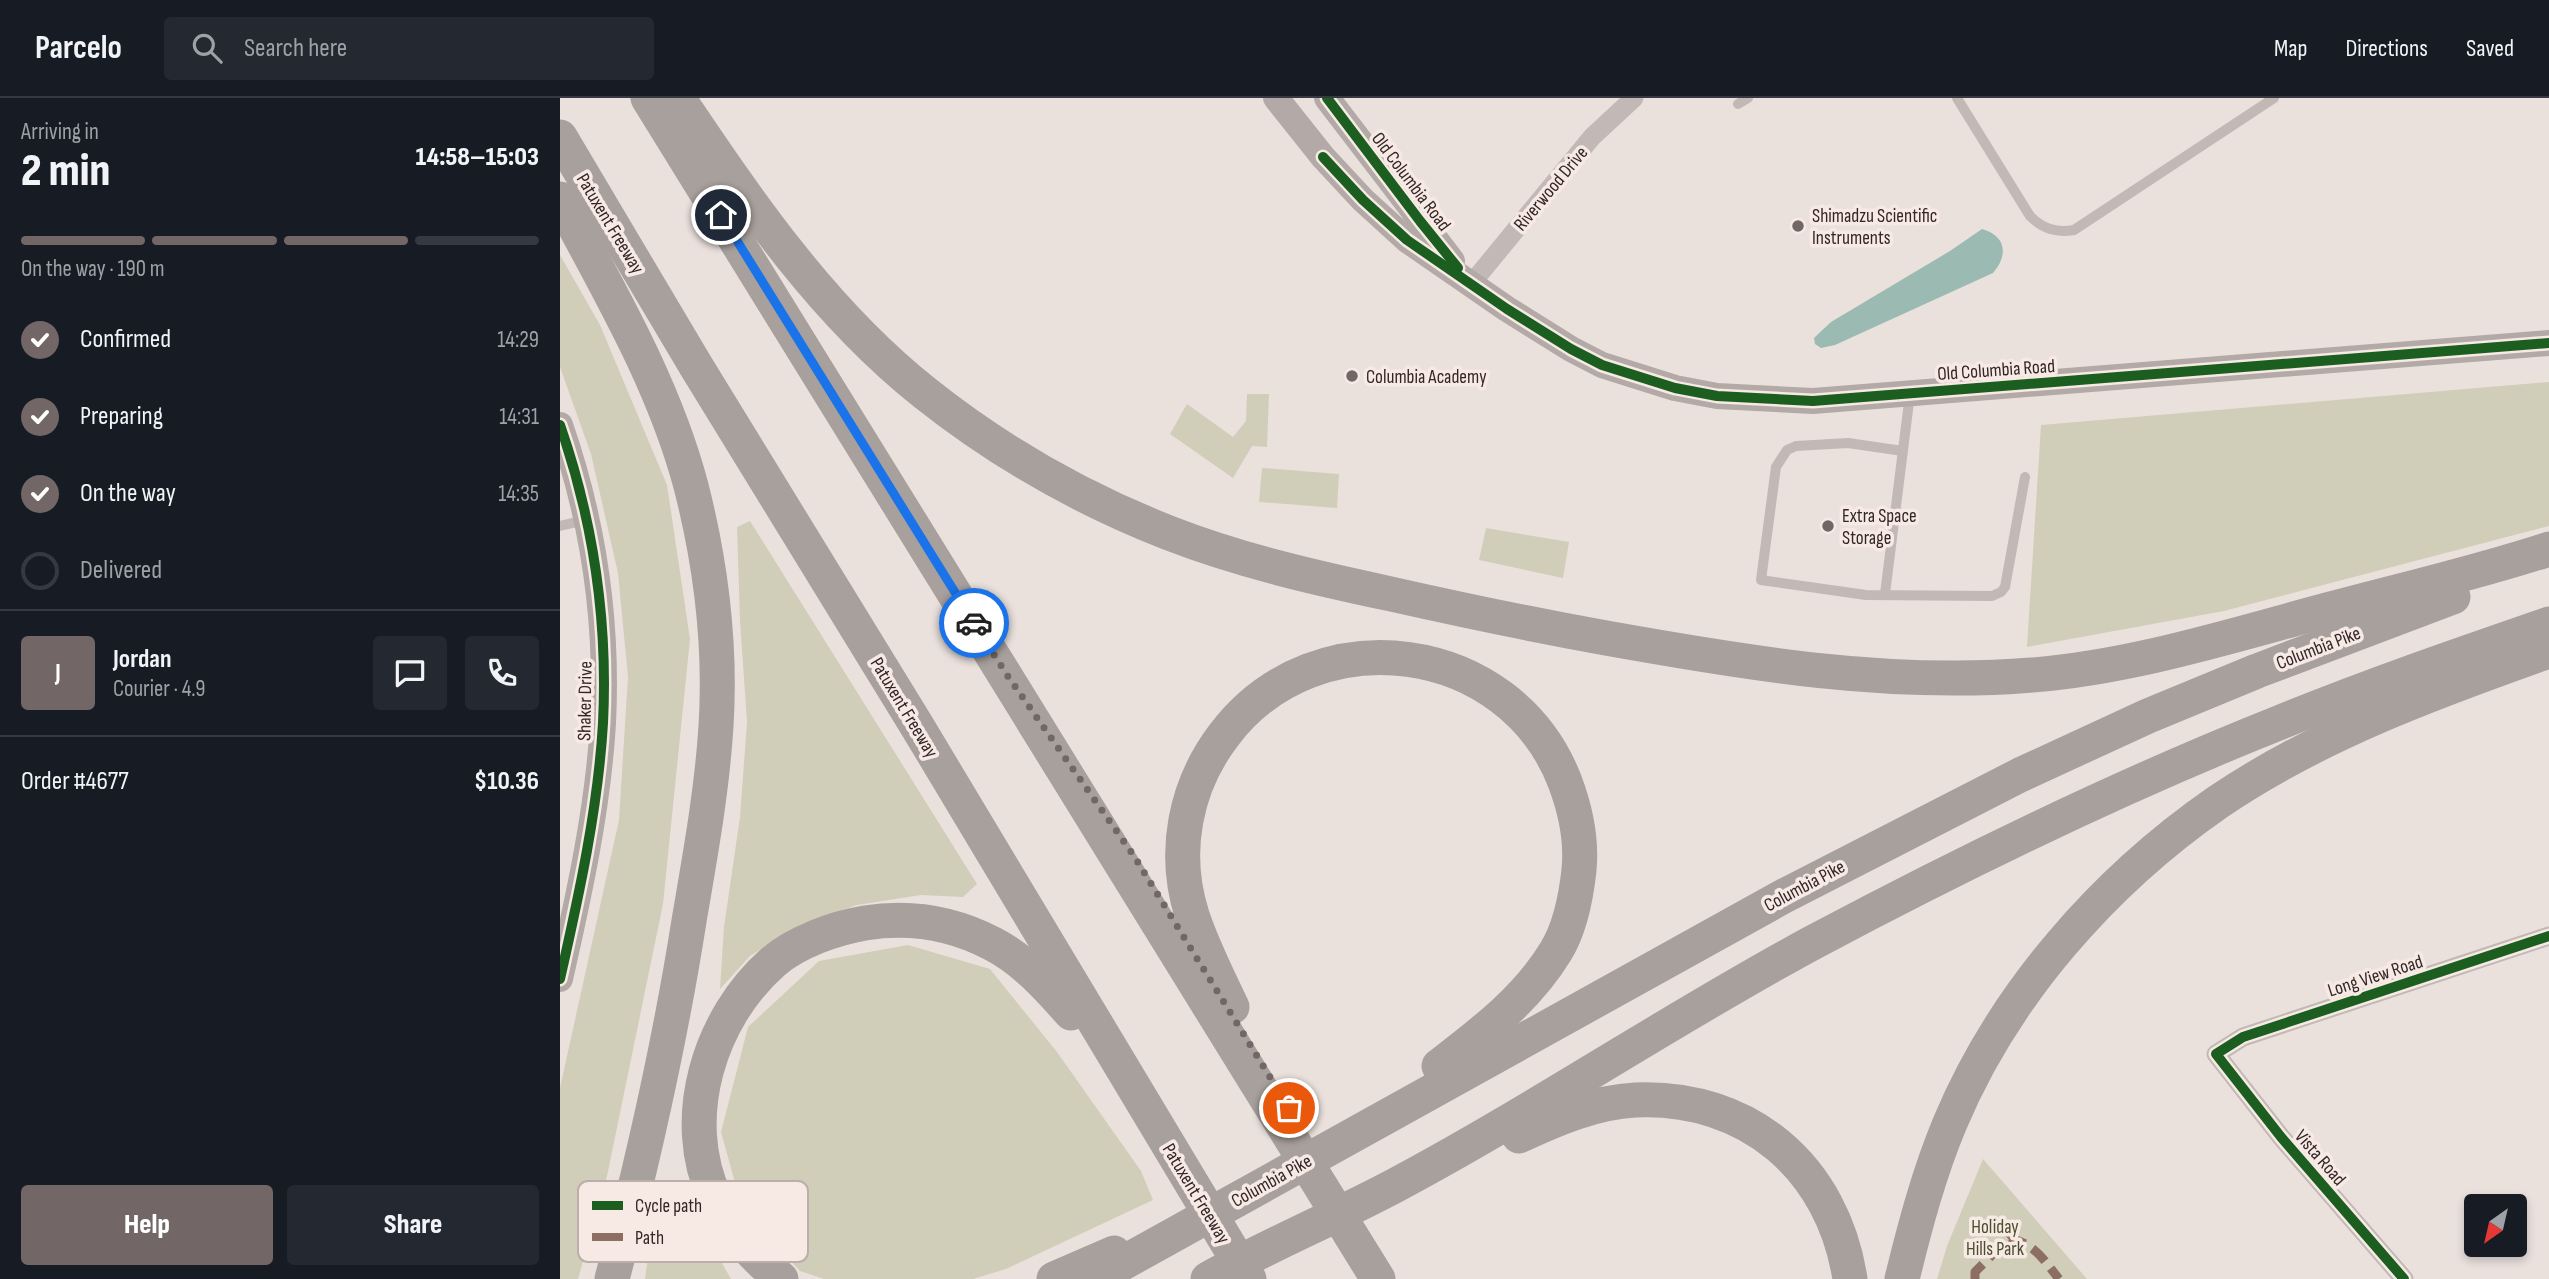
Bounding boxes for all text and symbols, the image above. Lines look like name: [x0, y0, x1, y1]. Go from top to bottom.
search box: [164, 17, 654, 80]
text: Parcelo: [35, 28, 122, 68]
icon: search: [188, 29, 226, 67]
text: Search here: [244, 33, 347, 64]
text: Map: [2274, 34, 2307, 63]
text: Directions: [2345, 34, 2428, 63]
text: Saved: [2466, 34, 2514, 63]
text: Arriving in: [21, 118, 99, 146]
street label: Old Columbia Road: [1366, 128, 1455, 236]
text: 14:58–15:03: [416, 142, 539, 173]
street label: Riverwood Drive: [1509, 142, 1593, 236]
text: 2 min: [21, 144, 110, 199]
street label: Patuxent Freeway: [571, 169, 649, 279]
pin: [691, 185, 751, 245]
icon: home: [702, 196, 740, 234]
place label: Shimadzu Scientific Instruments: [1812, 205, 1937, 250]
marker: Shimadzu Scientific Instruments: [1790, 218, 1806, 234]
text: On the way · 190 m: [21, 255, 164, 283]
icon: check: [21, 321, 59, 359]
text: Confirmed: [80, 324, 171, 355]
text: 14:29: [497, 326, 539, 354]
street label: Old Columbia Road: [1937, 355, 2056, 386]
place label: Columbia Academy: [1366, 366, 1487, 389]
marker: Columbia Academy: [1344, 368, 1360, 384]
icon: check: [21, 398, 59, 436]
text: Preparing: [80, 401, 163, 432]
text: 14:31: [499, 403, 539, 431]
icon: check: [21, 475, 59, 513]
text: On the way: [80, 478, 176, 509]
text: 14:35: [498, 480, 539, 508]
place label: Extra Space Storage: [1842, 505, 1917, 550]
marker: Extra Space Storage: [1820, 518, 1836, 534]
text: Delivered: [80, 555, 162, 586]
courier: [939, 588, 1009, 658]
icon: car: [955, 604, 993, 642]
street label: Columbia Pike: [2273, 622, 2364, 675]
button: chat: [373, 636, 447, 710]
button: phone: [465, 636, 539, 710]
text: Jordan: [113, 644, 171, 675]
street label: Patuxent Freeway: [865, 653, 943, 763]
text: J: [55, 658, 61, 689]
street label: Shaker Drive: [573, 661, 598, 741]
text: Courier · 4.9: [113, 675, 205, 703]
text: Order #4677: [21, 766, 129, 797]
text: $10.36: [474, 766, 539, 797]
street label: Columbia Pike: [1760, 855, 1849, 917]
street label: Long View Road: [2325, 950, 2426, 1003]
pin: [1259, 1078, 1319, 1138]
icon: bag: [1270, 1089, 1308, 1127]
street label: Vista Road: [2289, 1125, 2350, 1191]
street label: Patuxent Freeway: [1157, 1139, 1235, 1249]
street label: Columbia Pike: [1227, 1150, 1316, 1213]
legend: [578, 1181, 808, 1262]
button: Help: [21, 1185, 273, 1265]
button: Share: [287, 1185, 539, 1265]
north arrow: [2464, 1194, 2527, 1256]
map controls: [2464, 1194, 2527, 1257]
text: Cycle path: [635, 1195, 702, 1218]
park label: Holiday Hills Park: [1966, 1216, 2025, 1261]
text: Path: [635, 1227, 664, 1250]

